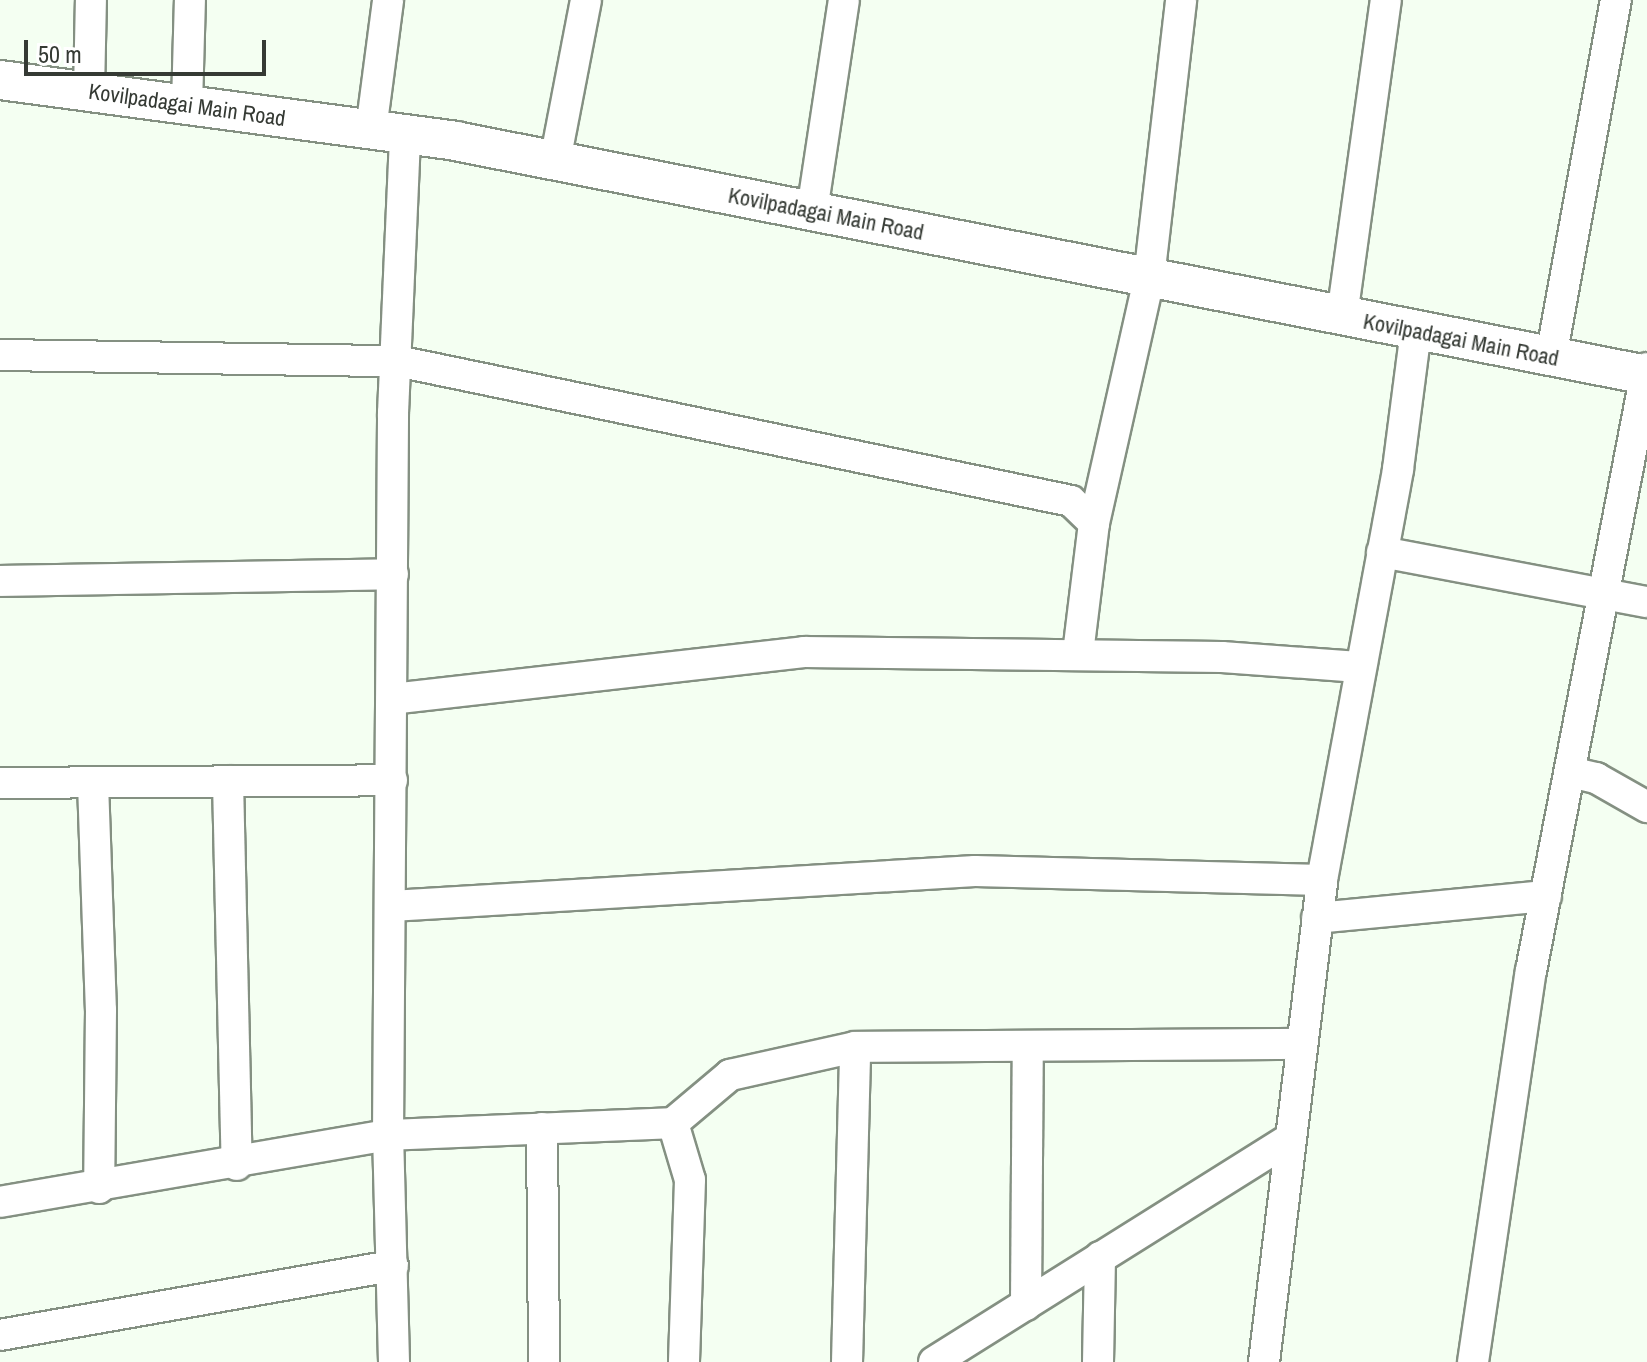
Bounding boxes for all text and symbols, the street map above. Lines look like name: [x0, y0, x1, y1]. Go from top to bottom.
scale bar: [28, 24, 270, 74]
text: 50 m: [38, 38, 82, 70]
street label: Kovilpadagai Main Road: [87, 78, 287, 132]
street label: Kovilpadagai Main Road: [726, 182, 926, 246]
street label: Kovilpadagai Main Road: [1361, 308, 1561, 372]

